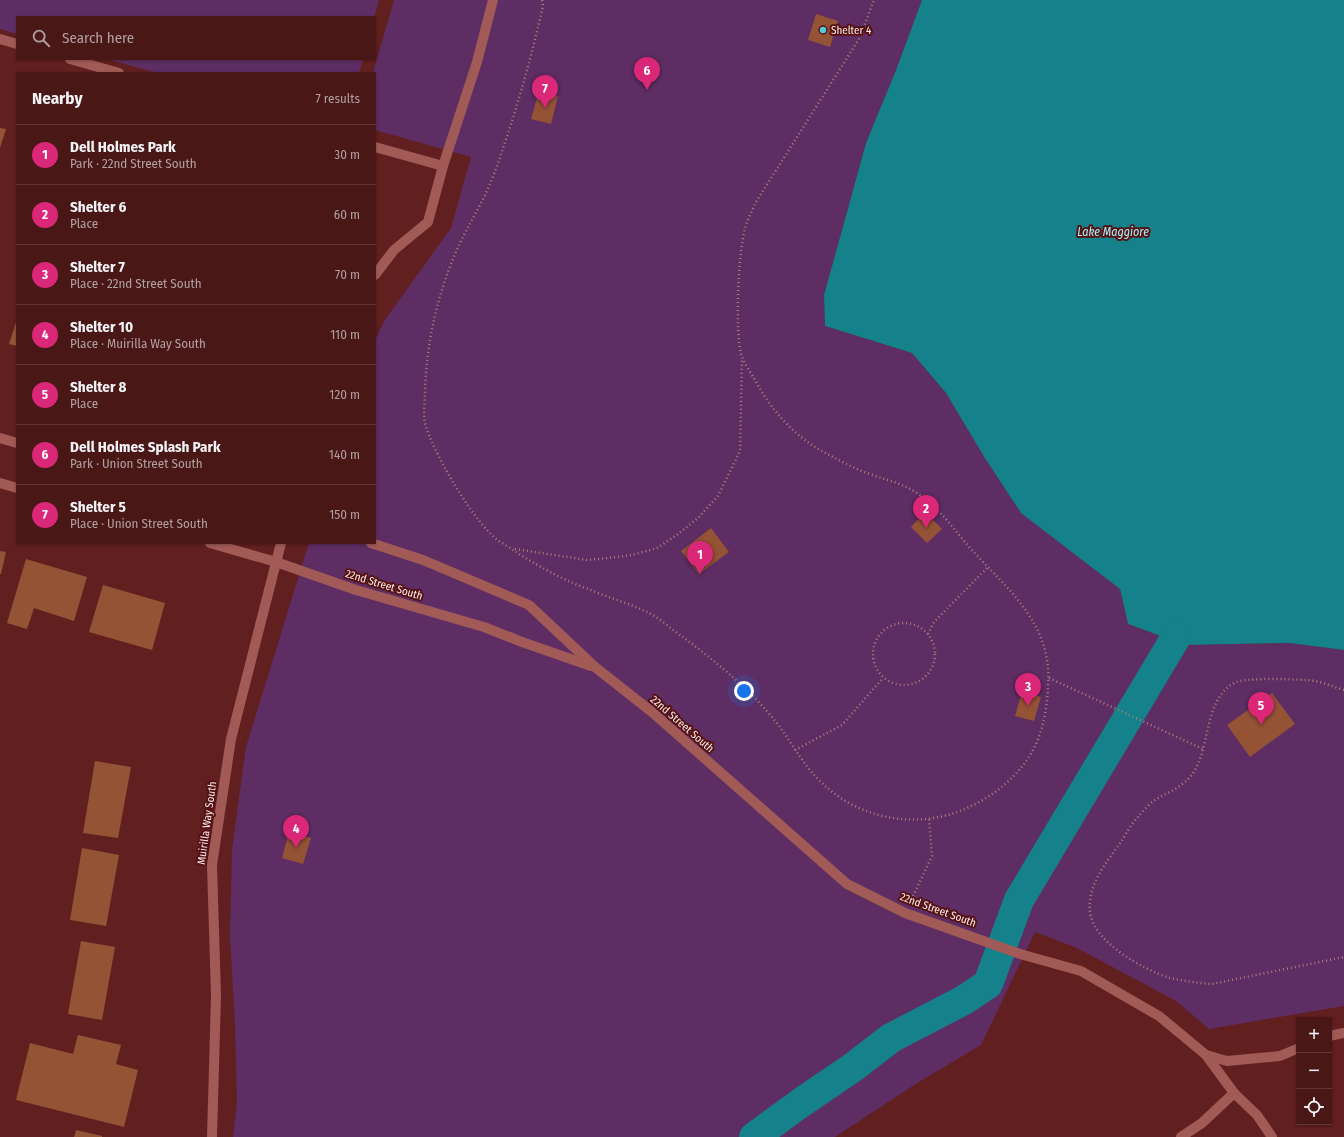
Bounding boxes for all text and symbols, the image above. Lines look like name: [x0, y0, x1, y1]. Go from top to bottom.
search box: [16, 16, 376, 60]
place label: Shelter 4: [831, 24, 872, 37]
marker: Shelter 4: [818, 25, 828, 35]
icon: search: [30, 27, 52, 49]
text: Search here: [62, 29, 134, 47]
pin: 6: [634, 57, 660, 90]
pin: 7: [532, 75, 558, 108]
text: Nearby: [32, 88, 83, 109]
text: 7 results: [316, 91, 360, 106]
text: Dell Holmes Park: [70, 138, 176, 156]
text: 1: [42, 147, 48, 162]
text: 30 m: [334, 147, 360, 162]
text: Park · 22nd Street South: [70, 156, 197, 171]
text: Shelter 6: [70, 198, 126, 216]
text: 2: [42, 207, 48, 222]
text: 60 m: [334, 207, 360, 222]
text: Place: [70, 216, 98, 231]
water label: Lake Maggiore: [1077, 225, 1149, 239]
text: Shelter 7: [70, 258, 125, 276]
text: 3: [42, 267, 48, 282]
text: 70 m: [335, 267, 360, 282]
text: Place · 22nd Street South: [70, 276, 202, 291]
text: Shelter 10: [70, 318, 133, 336]
text: 4: [42, 327, 48, 342]
text: 110 m: [330, 327, 360, 342]
text: Place · Muirilla Way South: [70, 336, 206, 351]
text: Shelter 8: [70, 378, 127, 396]
text: 5: [42, 387, 48, 402]
text: 120 m: [329, 387, 360, 402]
text: Place: [70, 396, 98, 411]
text: Dell Holmes Splash Park: [70, 438, 221, 456]
text: 6: [42, 447, 48, 462]
text: 140 m: [329, 447, 360, 462]
text: Park · Union Street South: [70, 456, 203, 471]
pin: 2: [913, 495, 939, 528]
text: Shelter 5: [70, 498, 126, 516]
text: 7: [42, 507, 48, 522]
text: 150 m: [329, 507, 360, 522]
text: Place · Union Street South: [70, 516, 208, 531]
pin: 1: [687, 541, 713, 574]
street label: 22nd Street South: [344, 567, 424, 603]
pin: 3: [1015, 673, 1041, 706]
your location: [734, 681, 754, 701]
pin: 5: [1248, 692, 1274, 725]
street label: 22nd Street South: [648, 693, 716, 755]
street label: Muirilla Way South: [195, 781, 219, 865]
pin: 4: [283, 815, 309, 848]
street label: 22nd Street South: [898, 890, 978, 930]
map controls: [1296, 1017, 1332, 1125]
button: +: [1296, 1017, 1332, 1053]
button: −: [1296, 1053, 1332, 1089]
button: locate: [1296, 1089, 1332, 1125]

